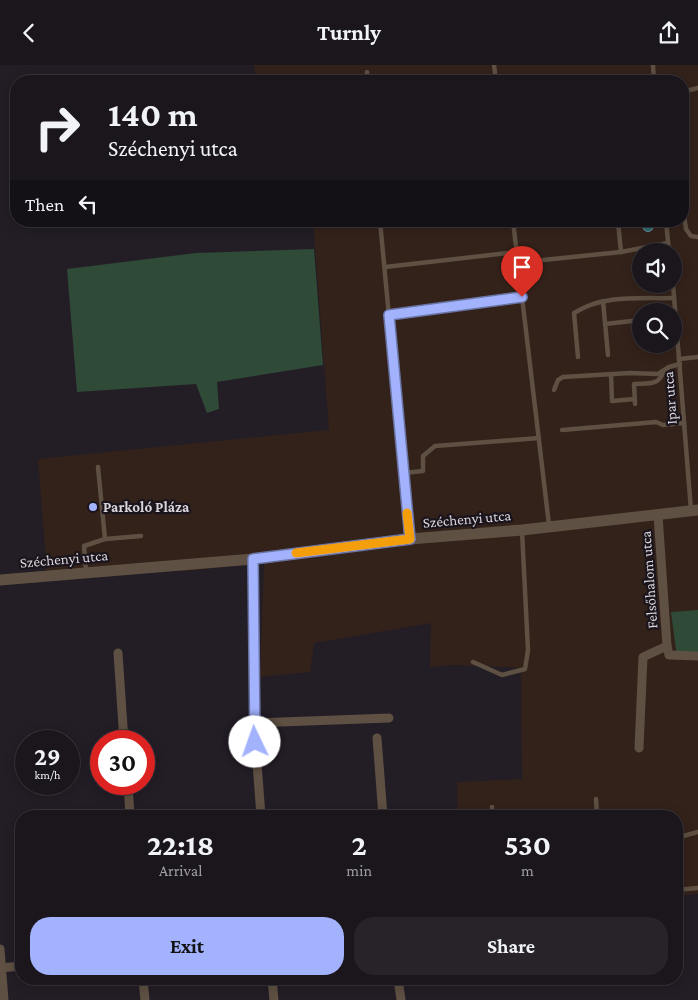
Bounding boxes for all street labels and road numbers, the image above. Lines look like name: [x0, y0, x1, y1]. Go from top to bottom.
street label: Ipar utca: [660, 371, 681, 425]
street label: Széchenyi utca: [422, 507, 512, 532]
street label: Felsőhalom utca: [638, 530, 660, 630]
street label: Széchenyi utca: [19, 547, 109, 572]

